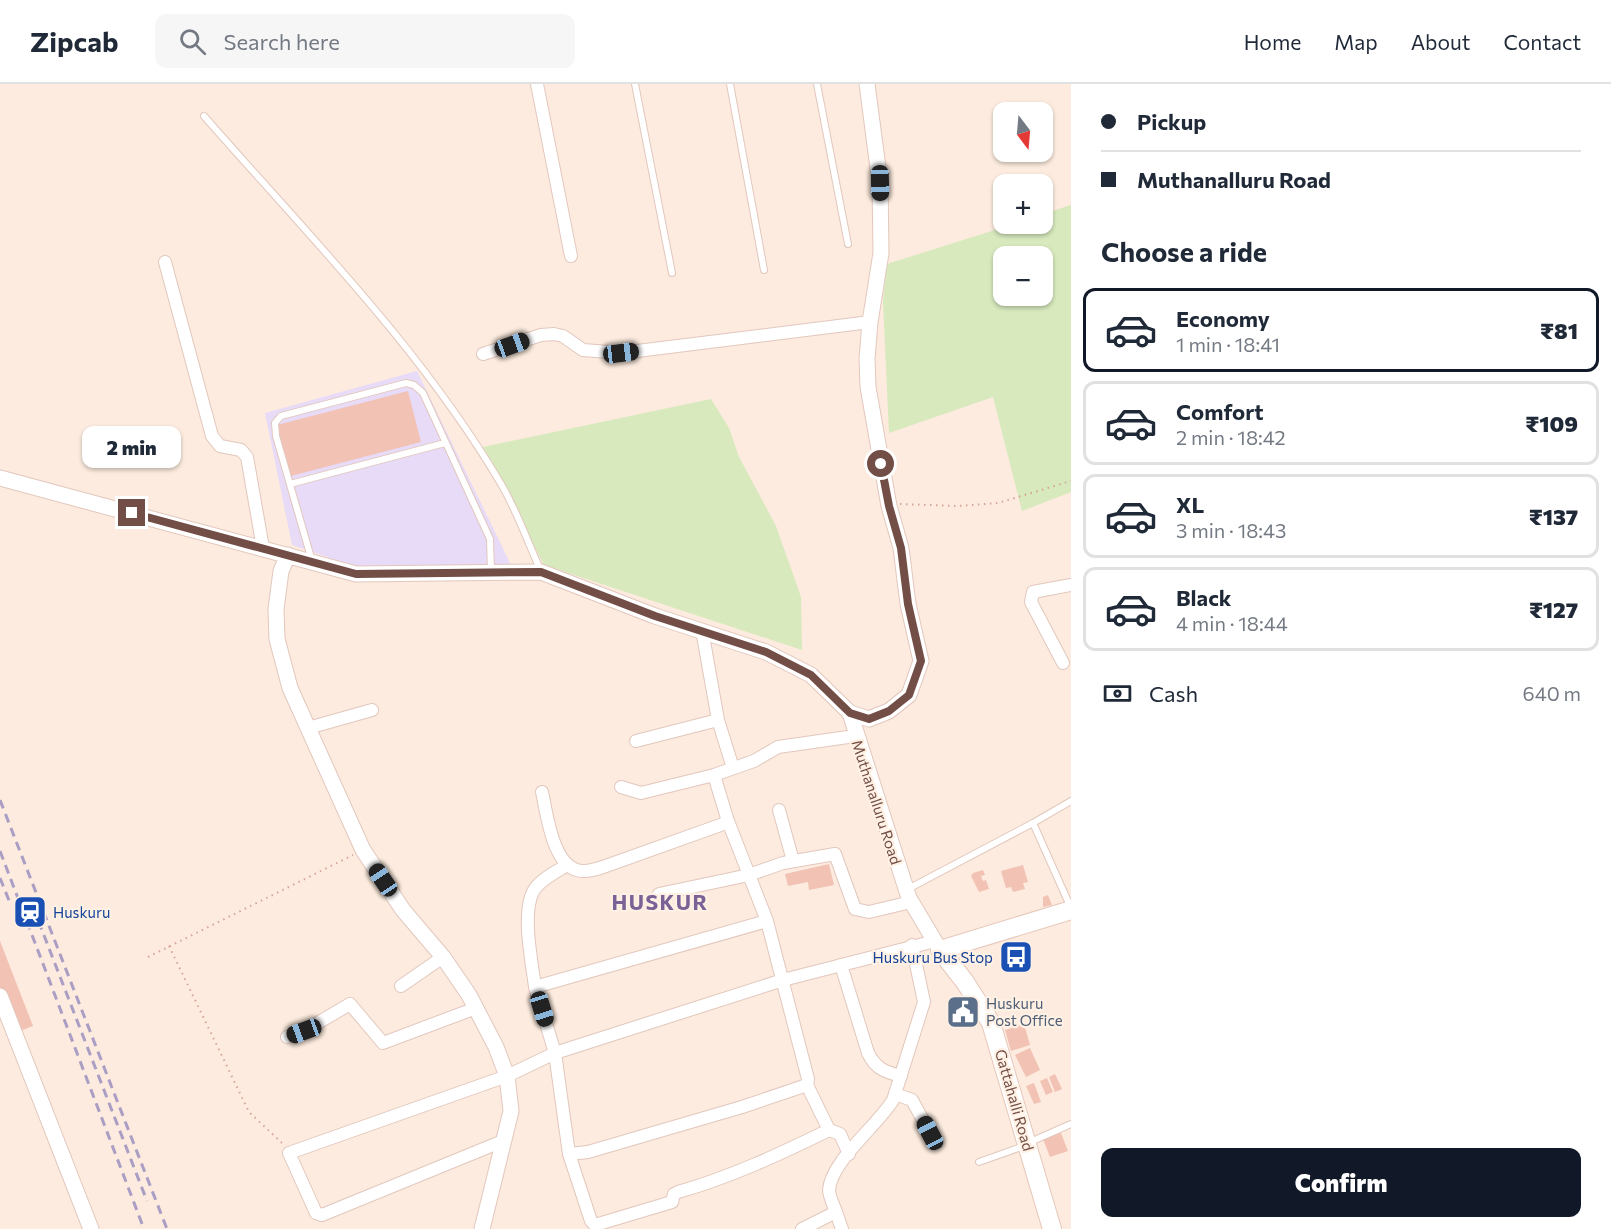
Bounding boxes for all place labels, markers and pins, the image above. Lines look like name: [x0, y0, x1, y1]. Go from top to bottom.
station icon: Huskuru: [12, 894, 48, 930]
place label: Huskuru: [53, 903, 110, 921]
bus stop icon: Huskuru Bus Stop: [998, 939, 1034, 975]
place label: Huskuru Bus Stop: [873, 948, 993, 966]
public building icon: Huskuru Post Office: [945, 994, 981, 1030]
place label: Huskuru Post Office: [986, 994, 1063, 1029]

